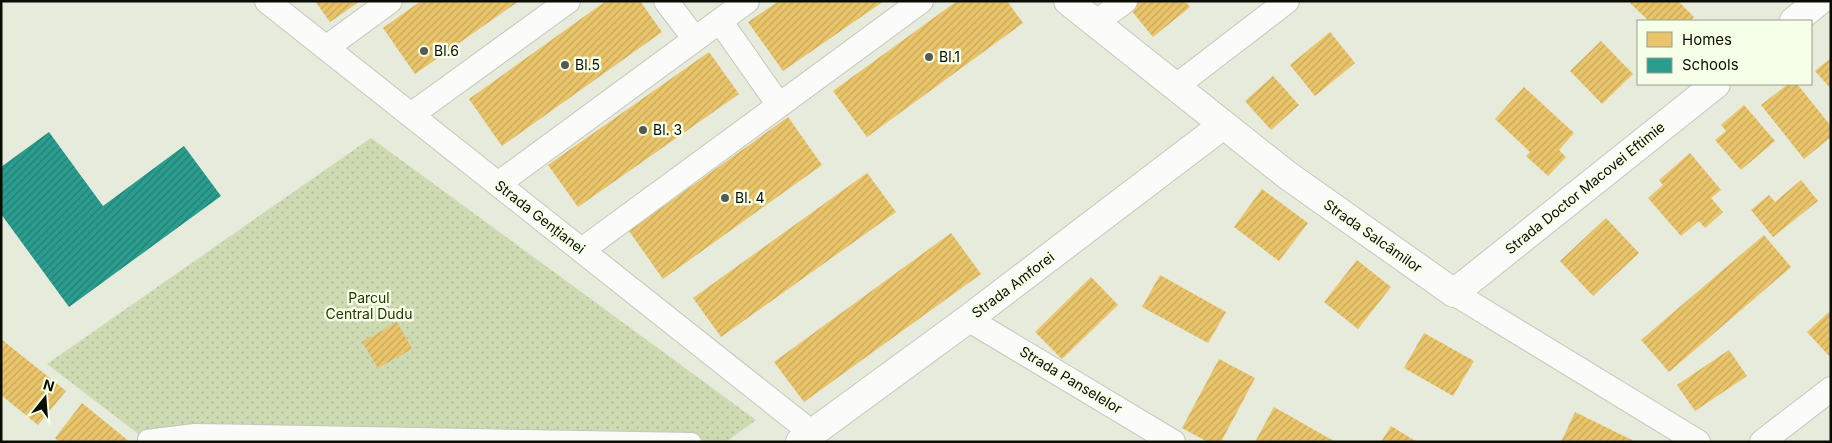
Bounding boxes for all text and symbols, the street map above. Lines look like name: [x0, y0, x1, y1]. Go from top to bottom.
legend: [1637, 20, 1812, 85]
text: Homes: [1682, 30, 1732, 49]
place label: Bl.6: [434, 42, 459, 59]
marker: Bl.6: [418, 45, 430, 57]
place label: Bl.1: [939, 48, 960, 65]
marker: Bl.1: [923, 51, 935, 63]
text: Schools: [1682, 55, 1739, 74]
place label: Bl.5: [575, 56, 600, 73]
marker: Bl.5: [559, 59, 571, 71]
street label: Strada Doctor Macovei Eftimie: [1502, 118, 1668, 257]
place label: Bl. 3: [653, 121, 682, 138]
marker: Bl. 3: [637, 124, 649, 136]
street label: Strada Gențianei: [491, 176, 589, 258]
place label: Bl. 4: [735, 189, 765, 206]
marker: Bl. 4: [719, 192, 731, 204]
street label: Strada Salcâmilor: [1321, 195, 1426, 276]
street label: Strada Amforei: [968, 248, 1057, 321]
park label: Parcul Central Dudu: [326, 289, 412, 322]
street label: Strada Panselelor: [1017, 342, 1125, 417]
north arrow: [20, 373, 70, 423]
text: N: [41, 375, 57, 395]

